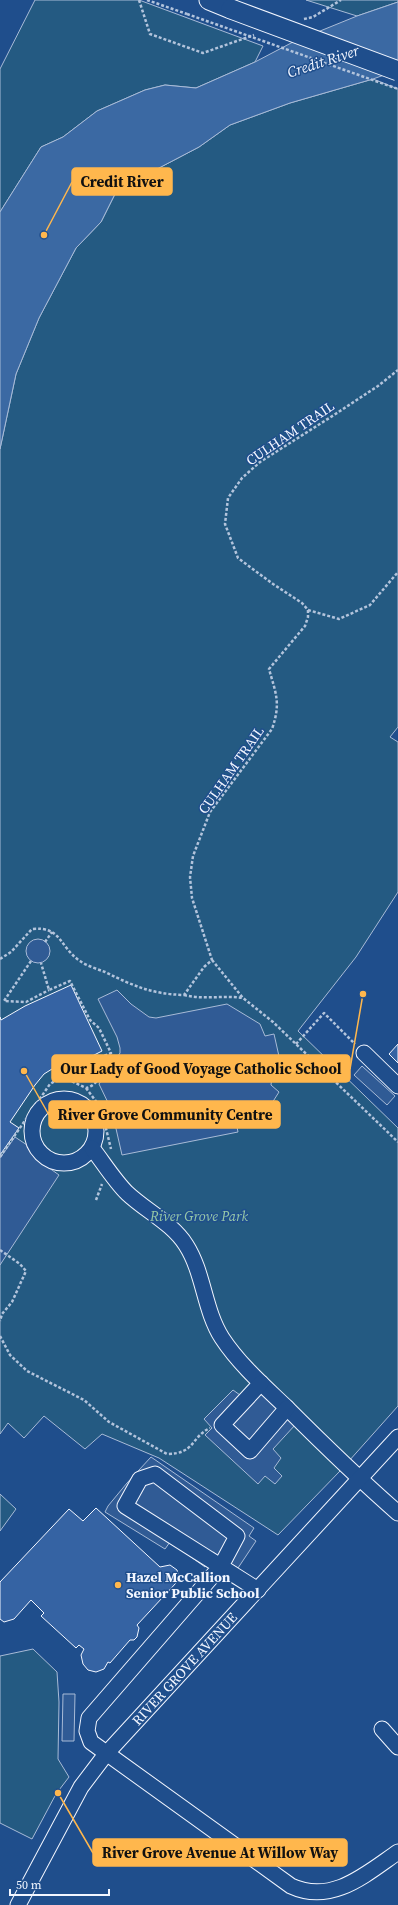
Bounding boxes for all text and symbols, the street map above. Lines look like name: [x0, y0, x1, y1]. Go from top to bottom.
water label: Credit River: [284, 39, 363, 83]
callout: Credit River: [72, 168, 172, 195]
text: Credit River: [80, 171, 164, 192]
street label: CULHAM TRAIL: [242, 396, 338, 470]
street label: CULHAM TRAIL: [193, 722, 269, 818]
callout: Our Lady of Good Voyage Catholic School: [52, 1055, 350, 1082]
text: Our Lady of Good Voyage Catholic School: [60, 1058, 342, 1079]
callout: River Grove Community Centre: [49, 1101, 280, 1128]
text: River Grove Community Centre: [58, 1104, 273, 1125]
park label: River Grove Park: [149, 1206, 248, 1226]
place label: Hazel McCallion Senior Public School: [126, 1567, 260, 1603]
marker: Hazel McCallion Senior Public School: [113, 1580, 123, 1590]
street label: RIVER GROVE AVENUE: [127, 1608, 242, 1730]
callout: River Grove Avenue At Willow Way: [93, 1839, 347, 1866]
text: River Grove Avenue At Willow Way: [102, 1842, 338, 1863]
scale bar: [10, 1871, 109, 1897]
text: 50 m: [16, 1877, 42, 1893]

